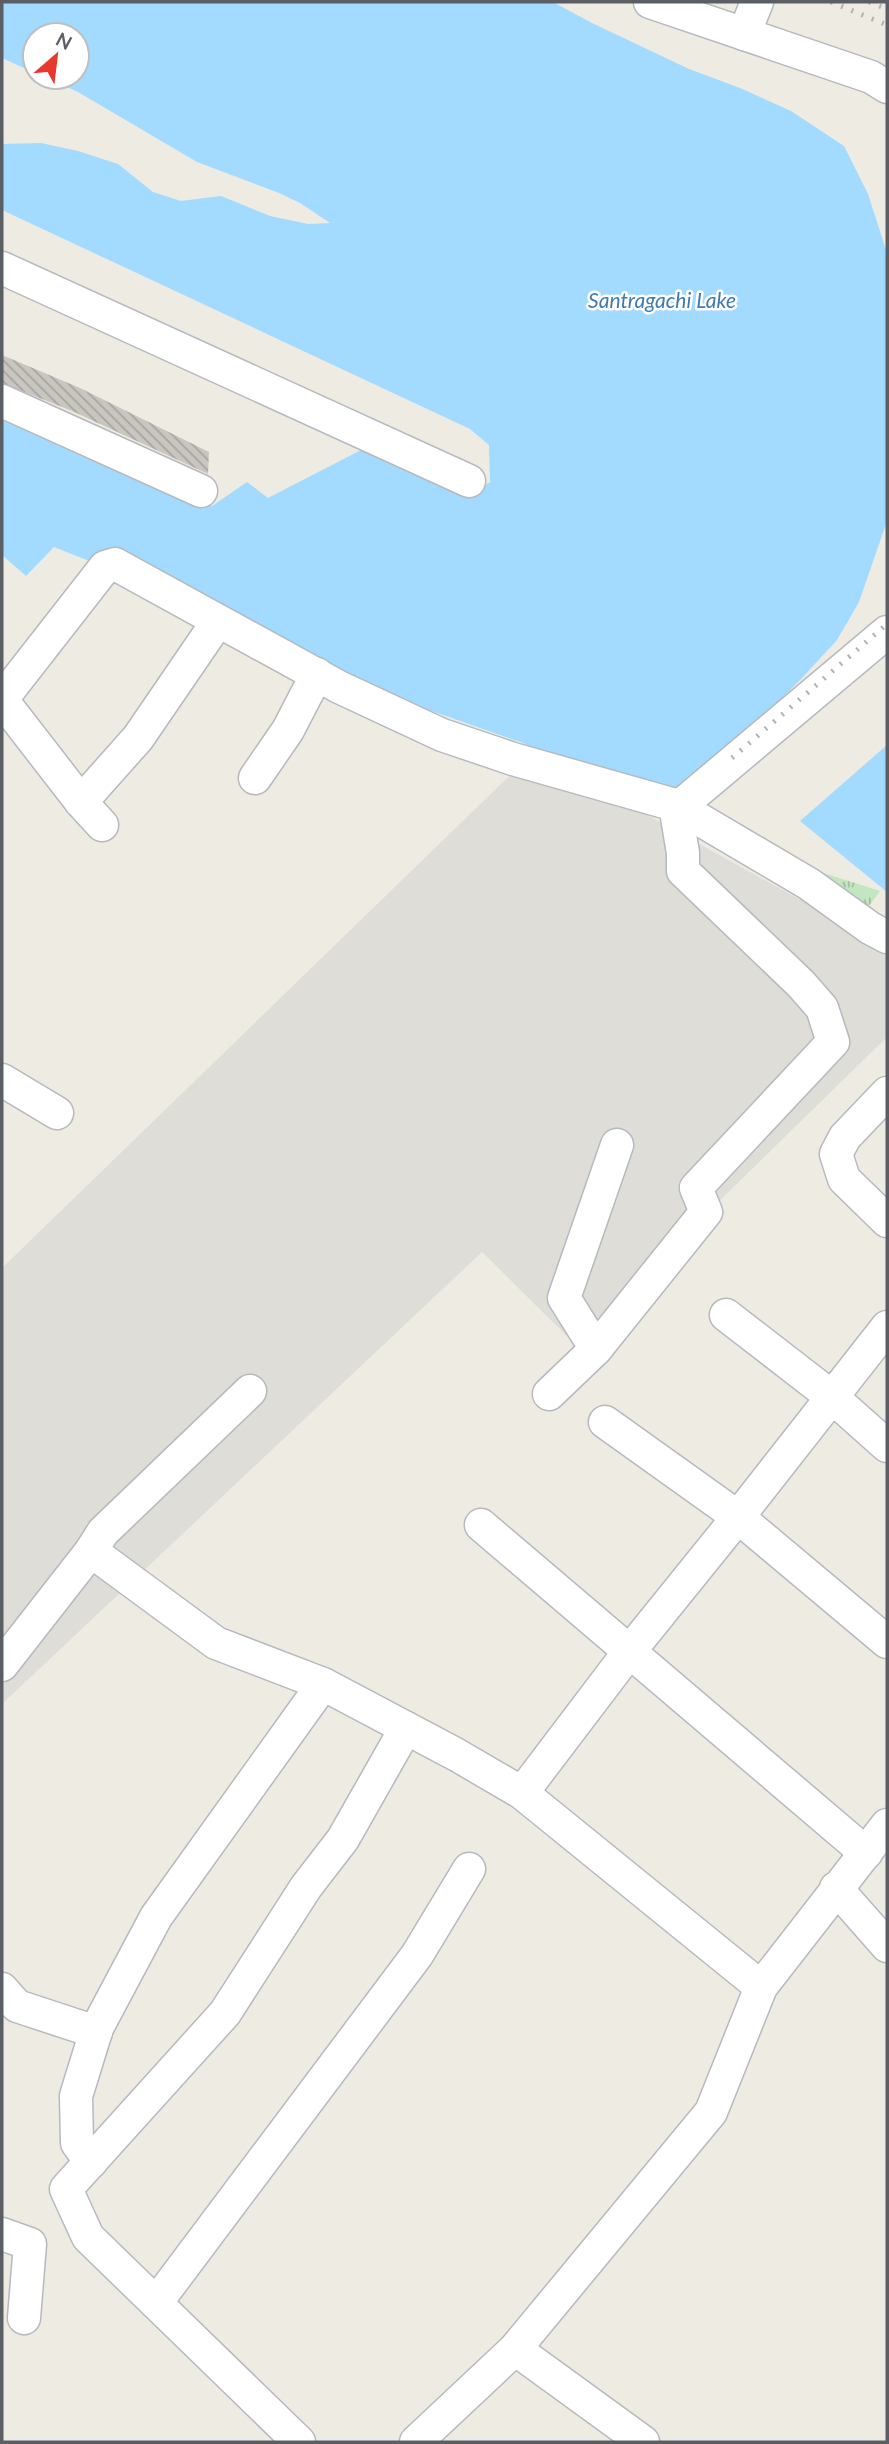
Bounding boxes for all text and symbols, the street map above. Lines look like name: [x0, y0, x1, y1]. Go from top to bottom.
north arrow: [21, 21, 91, 91]
text: N: [52, 27, 76, 54]
water label: Santragachi Lake: [588, 287, 736, 312]

